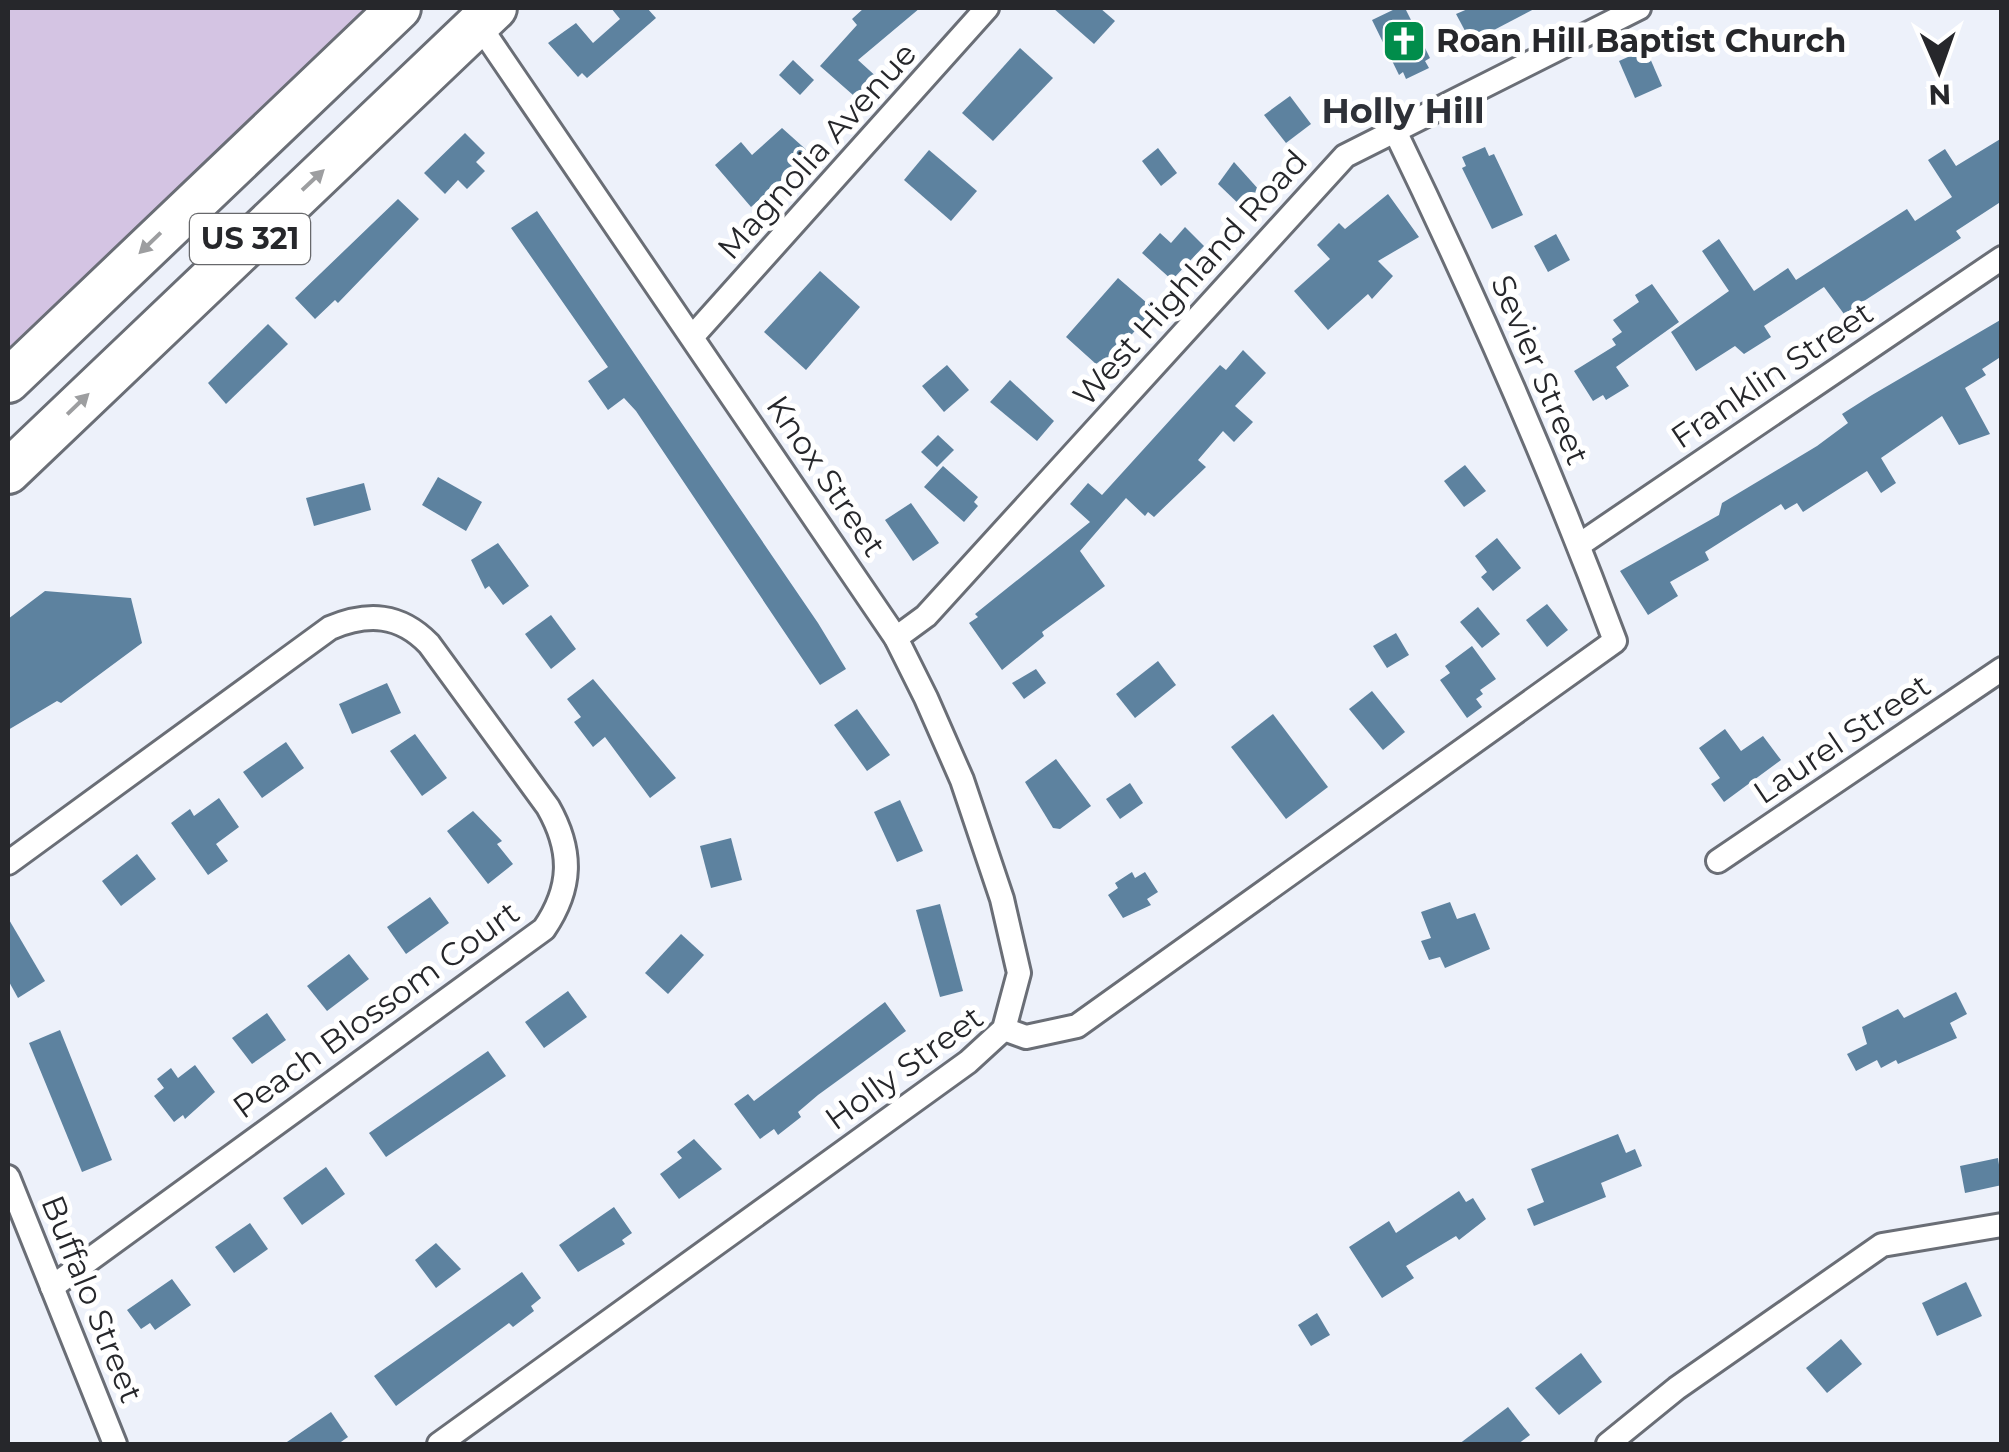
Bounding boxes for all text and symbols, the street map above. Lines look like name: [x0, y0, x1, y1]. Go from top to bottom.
church icon: Roan Hill Baptist Church: [1381, 18, 1427, 64]
north arrow: [1889, 20, 1989, 120]
place label: Roan Hill Baptist Church: [1436, 21, 1846, 60]
street label: Magnolia Avenue: [709, 34, 924, 267]
text: N: [1928, 78, 1952, 112]
district label: Holly Hill: [1322, 89, 1485, 132]
street label: West Highland Road: [1064, 142, 1315, 414]
one-way arrow: [300, 169, 324, 192]
road number: US 321: [190, 214, 310, 264]
one-way arrow: [139, 231, 163, 254]
street label: Sevier Street: [1483, 269, 1598, 470]
street label: Franklin Street: [1663, 293, 1880, 456]
street label: Knox Street: [758, 388, 895, 564]
one-way arrow: [66, 393, 90, 416]
street label: Laurel Street: [1746, 665, 1937, 812]
street label: Peach Blossom Court: [225, 893, 526, 1127]
street label: Holly Street: [817, 997, 990, 1138]
street label: Buffalo Street: [33, 1190, 152, 1408]

